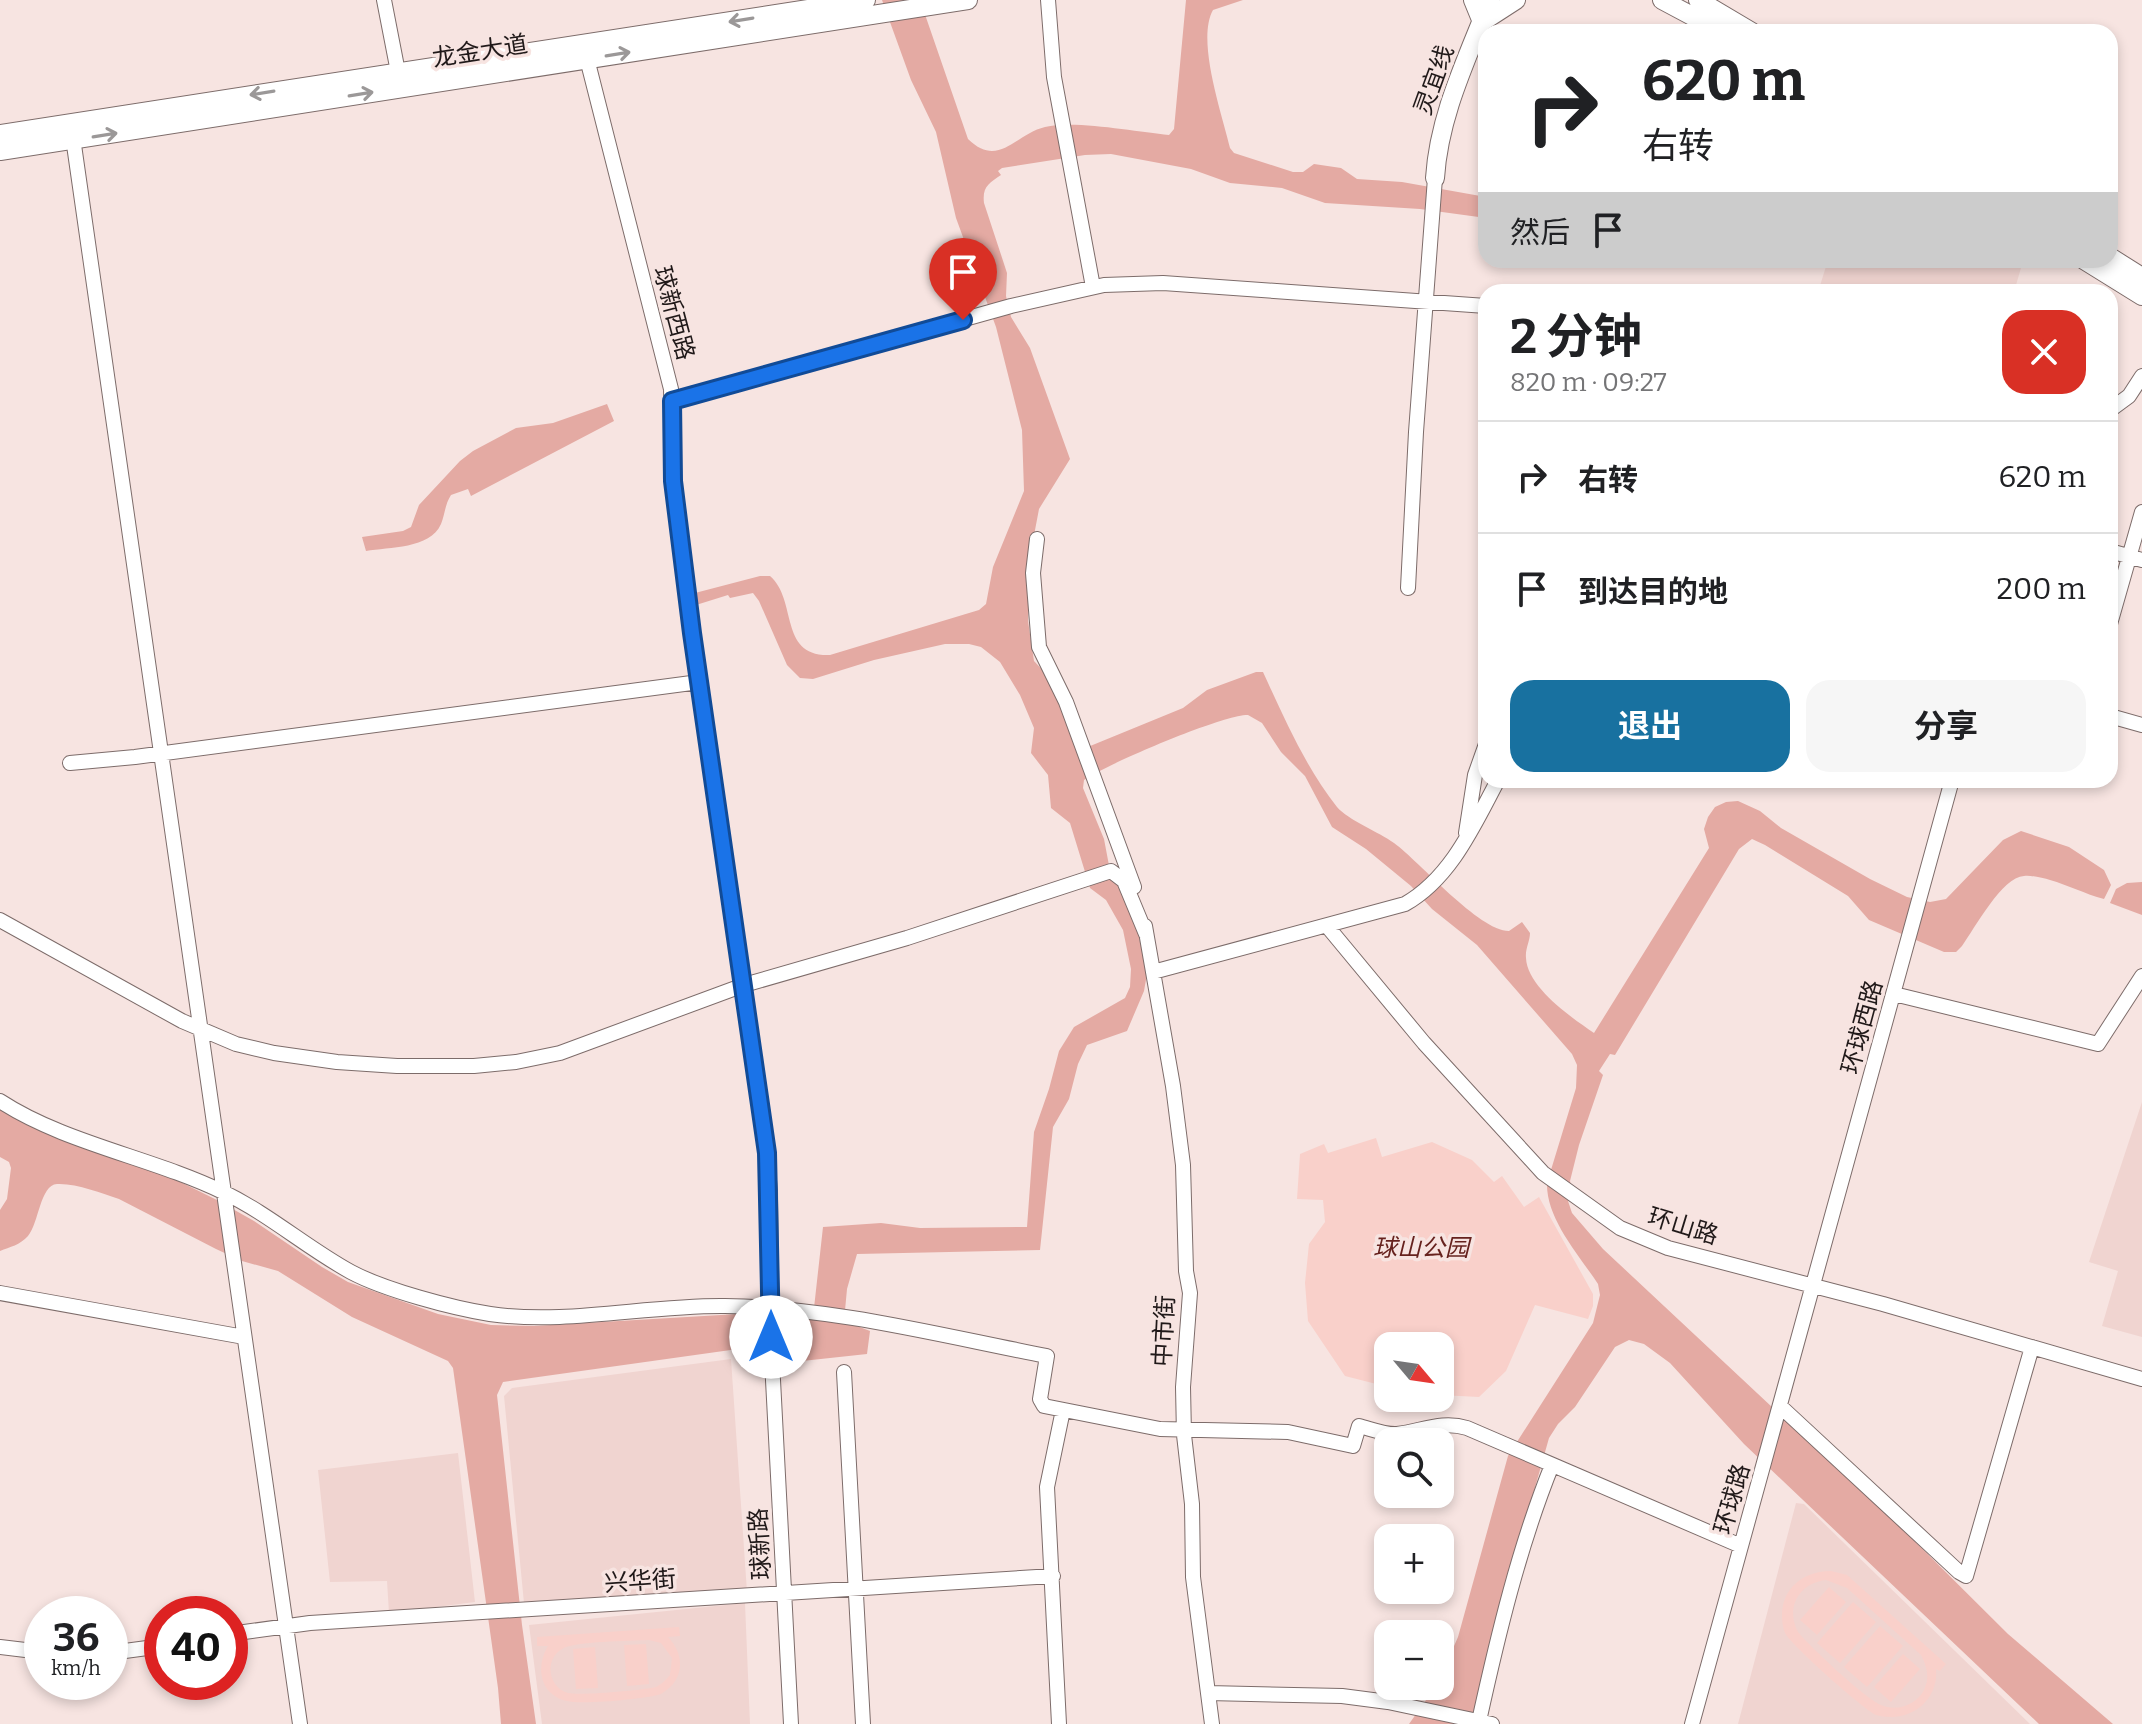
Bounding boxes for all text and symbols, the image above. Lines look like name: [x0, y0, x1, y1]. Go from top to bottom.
one-way arrow: [729, 13, 754, 28]
street label: 龙金大道: [430, 30, 530, 72]
street label: 灵宜线: [1409, 41, 1459, 119]
one-way arrow: [605, 46, 631, 61]
text: 620 m: [1642, 48, 1805, 115]
icon: right: [1510, 56, 1614, 160]
one-way arrow: [250, 86, 275, 101]
one-way arrow: [348, 86, 374, 101]
text: 右转: [1642, 124, 1714, 168]
one-way arrow: [92, 126, 117, 141]
icon: arrive: [1586, 208, 1630, 252]
text: 然后: [1510, 215, 1570, 251]
pin: [929, 238, 997, 320]
icon: arrive: [941, 250, 985, 294]
street label: 球新西路: [648, 263, 700, 363]
text: 2 分钟: [1510, 308, 1642, 366]
button: close: [2002, 310, 2086, 394]
text: 820 m · 09:27: [1510, 367, 1667, 398]
icon: right: [1510, 455, 1554, 499]
text: 620 m: [1999, 459, 2086, 495]
text: 右转: [1578, 462, 1638, 498]
icon: arrive: [1510, 567, 1554, 611]
text: 200 m: [1997, 571, 2086, 607]
text: 到达目的地: [1578, 574, 1728, 610]
button: 退出: [1510, 680, 1790, 772]
button: 分享: [1806, 680, 2086, 772]
street label: 环球西路: [1836, 977, 1888, 1077]
street label: 环山路: [1644, 1202, 1722, 1250]
park label: 球山公园: [1373, 1234, 1472, 1262]
street label: 中市街: [1148, 1294, 1180, 1368]
position arrow: [729, 1295, 813, 1379]
north arrow: [1374, 1332, 1454, 1412]
map controls: [1374, 1332, 1454, 1700]
button: search: [1374, 1428, 1454, 1508]
street label: 环球路: [1709, 1461, 1755, 1537]
street label: 球新路: [744, 1507, 776, 1581]
button: +: [1374, 1524, 1454, 1604]
street label: 兴华街: [603, 1565, 677, 1597]
speed limit sign: 40: [144, 1596, 248, 1700]
text: 36: [53, 1614, 99, 1662]
button: −: [1374, 1620, 1454, 1700]
text: km/h: [51, 1656, 101, 1680]

